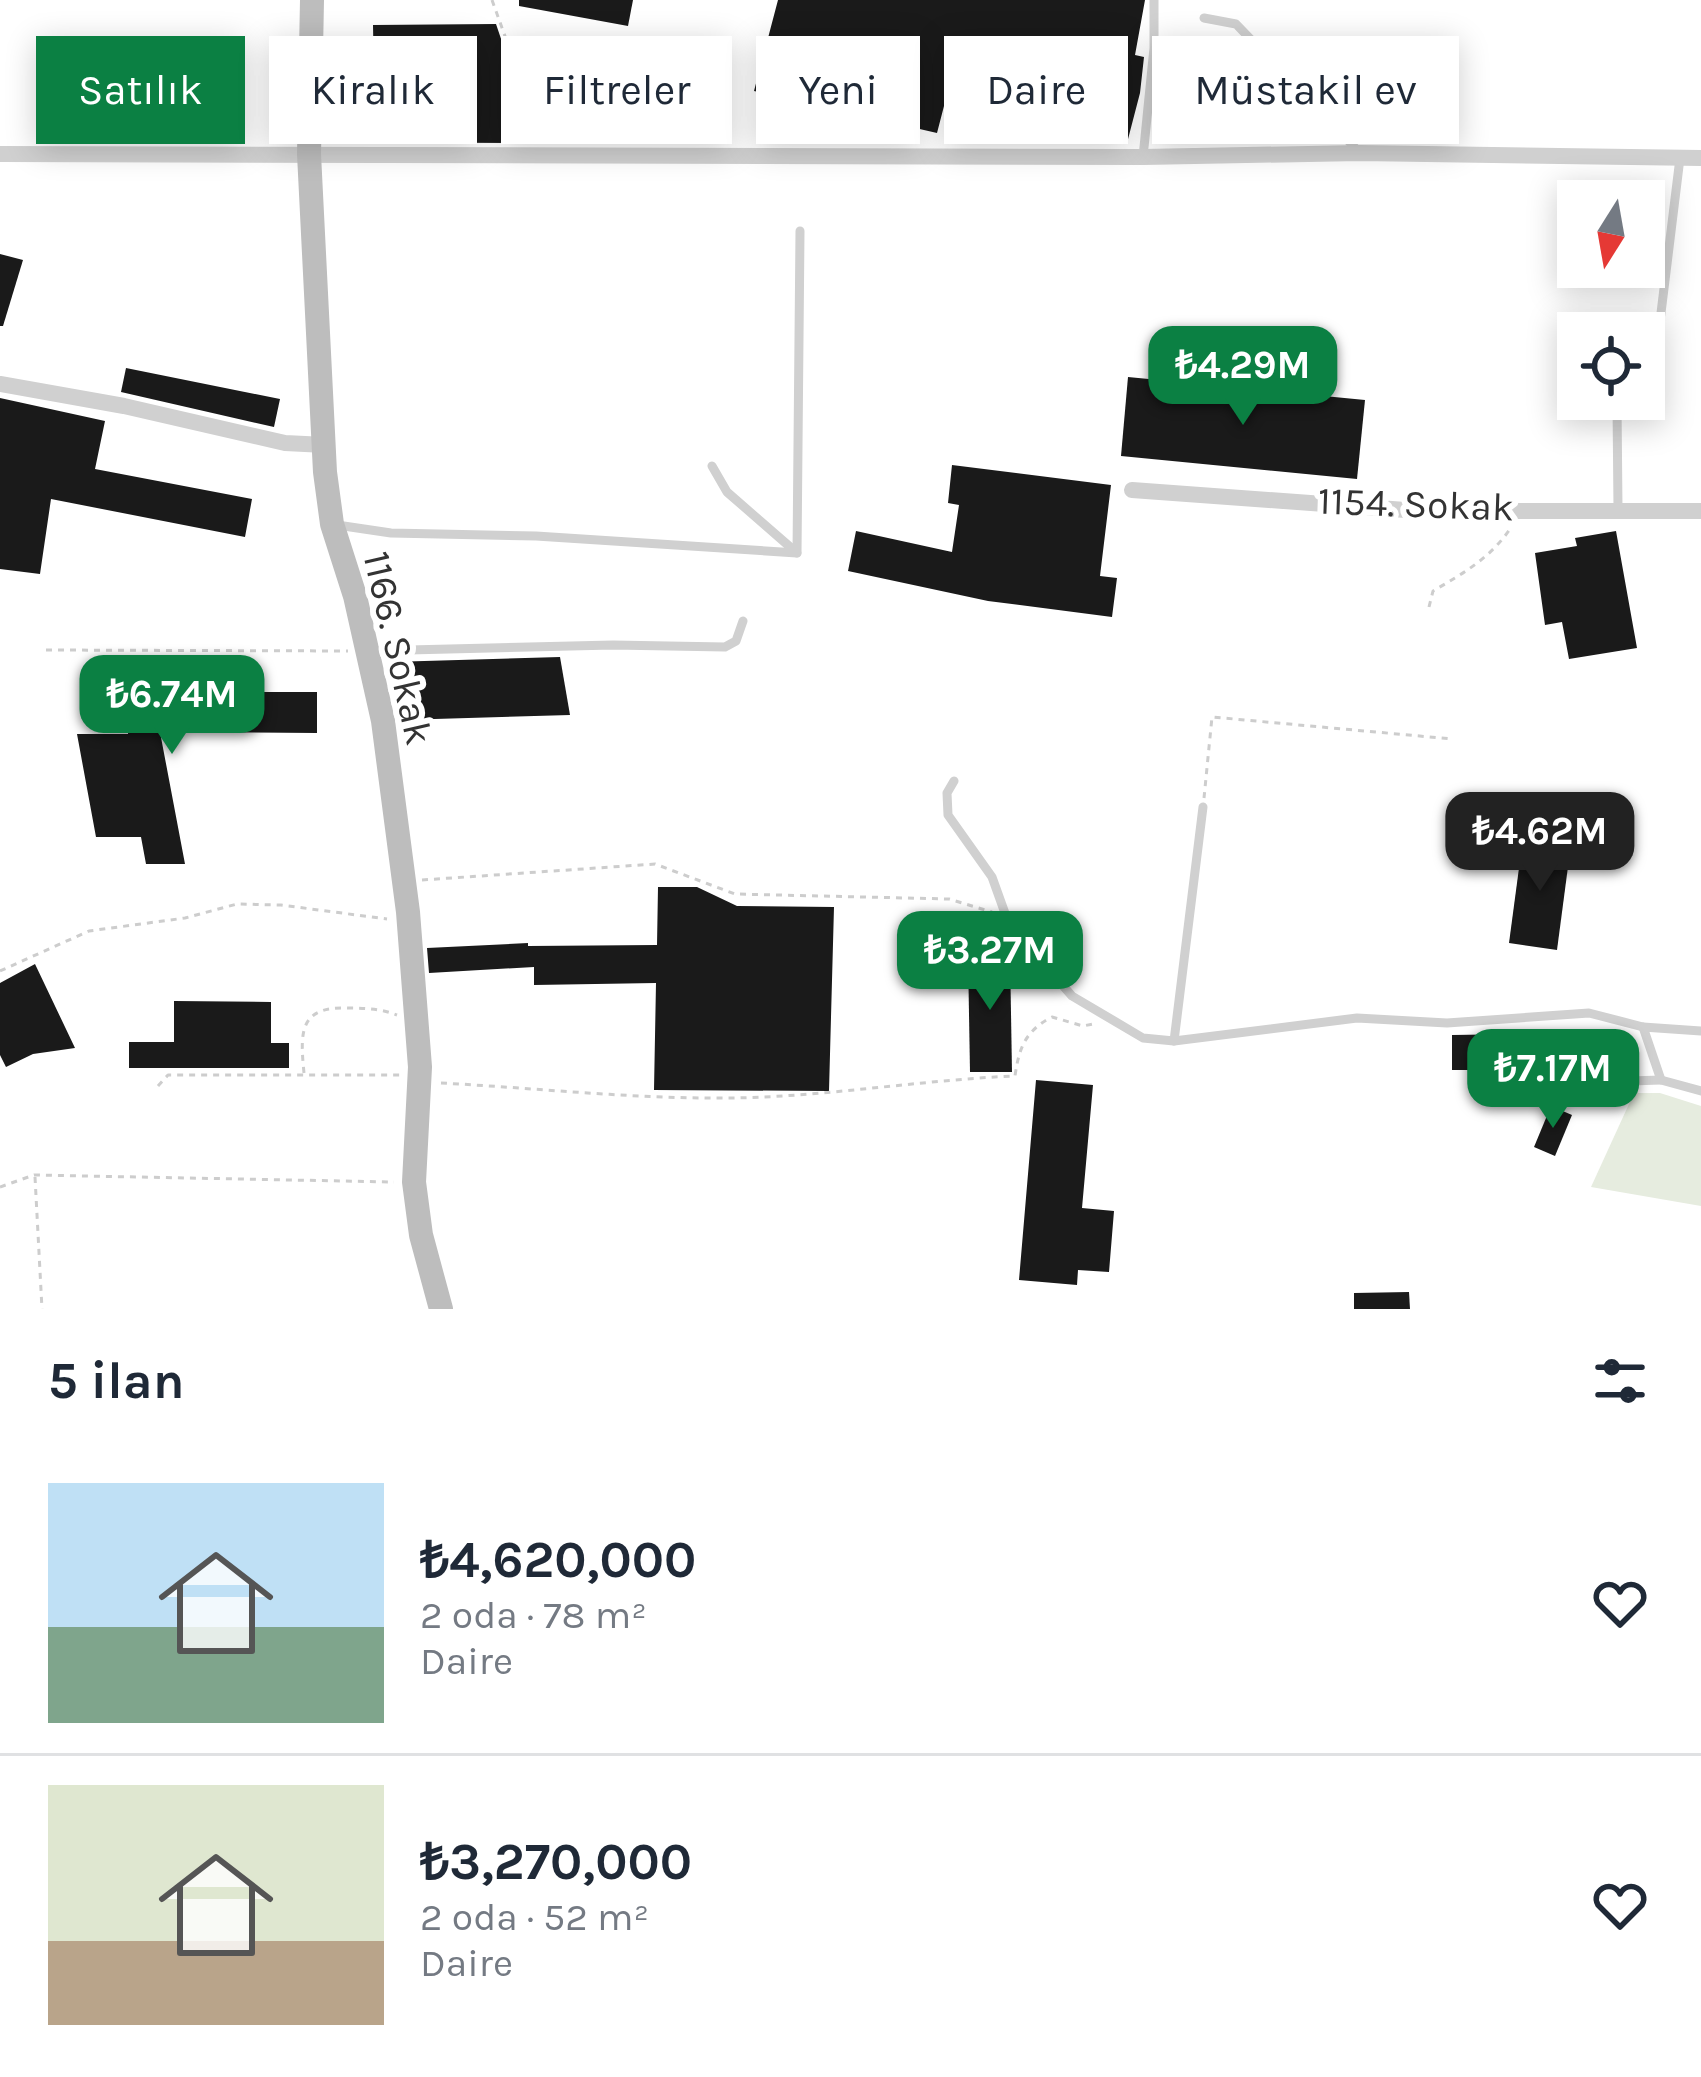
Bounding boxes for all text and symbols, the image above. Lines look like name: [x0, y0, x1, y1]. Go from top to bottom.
chip: Satılık: [36, 36, 245, 144]
chip: Kiralık: [269, 36, 477, 144]
chip: Filtreler: [501, 36, 732, 144]
chip: Yeni: [756, 36, 920, 144]
chip: Daire: [944, 36, 1128, 144]
chip: Müstakil ev: [1152, 36, 1459, 144]
north arrow: [1557, 180, 1665, 288]
map controls: [1557, 180, 1665, 420]
button: locate: [1557, 312, 1665, 420]
pin: ₺4.29M: [1145, 326, 1341, 428]
text: ₺4.29M: [1175, 342, 1311, 388]
street label: 1154. Sokak: [1317, 478, 1515, 530]
street label: 1166. Sokak: [353, 547, 443, 749]
pin: ₺6.74M: [74, 655, 270, 757]
text: ₺6.74M: [106, 671, 238, 717]
pin: ₺4.62M: [1442, 792, 1638, 894]
text: ₺4.62M: [1472, 808, 1608, 854]
pin: ₺3.27M: [892, 911, 1088, 1013]
text: ₺3.27M: [924, 927, 1056, 973]
pin: ₺7.17M: [1455, 1029, 1651, 1131]
text: ₺7.17M: [1494, 1045, 1612, 1091]
icon: filters: [1587, 1348, 1653, 1414]
text: 5 ilan: [48, 1351, 184, 1411]
text: ₺4,620,000: [420, 1530, 696, 1590]
icon: home: [144, 1531, 288, 1675]
icon: heart: [1587, 1570, 1653, 1636]
text: 2 oda · 78 m²: [420, 1592, 647, 1638]
text: Daire: [420, 1638, 513, 1684]
text: ₺3,270,000: [420, 1832, 692, 1892]
icon: home: [144, 1833, 288, 1977]
icon: heart: [1587, 1872, 1653, 1938]
text: 2 oda · 52 m²: [420, 1894, 649, 1940]
text: Daire: [420, 1940, 513, 1986]

